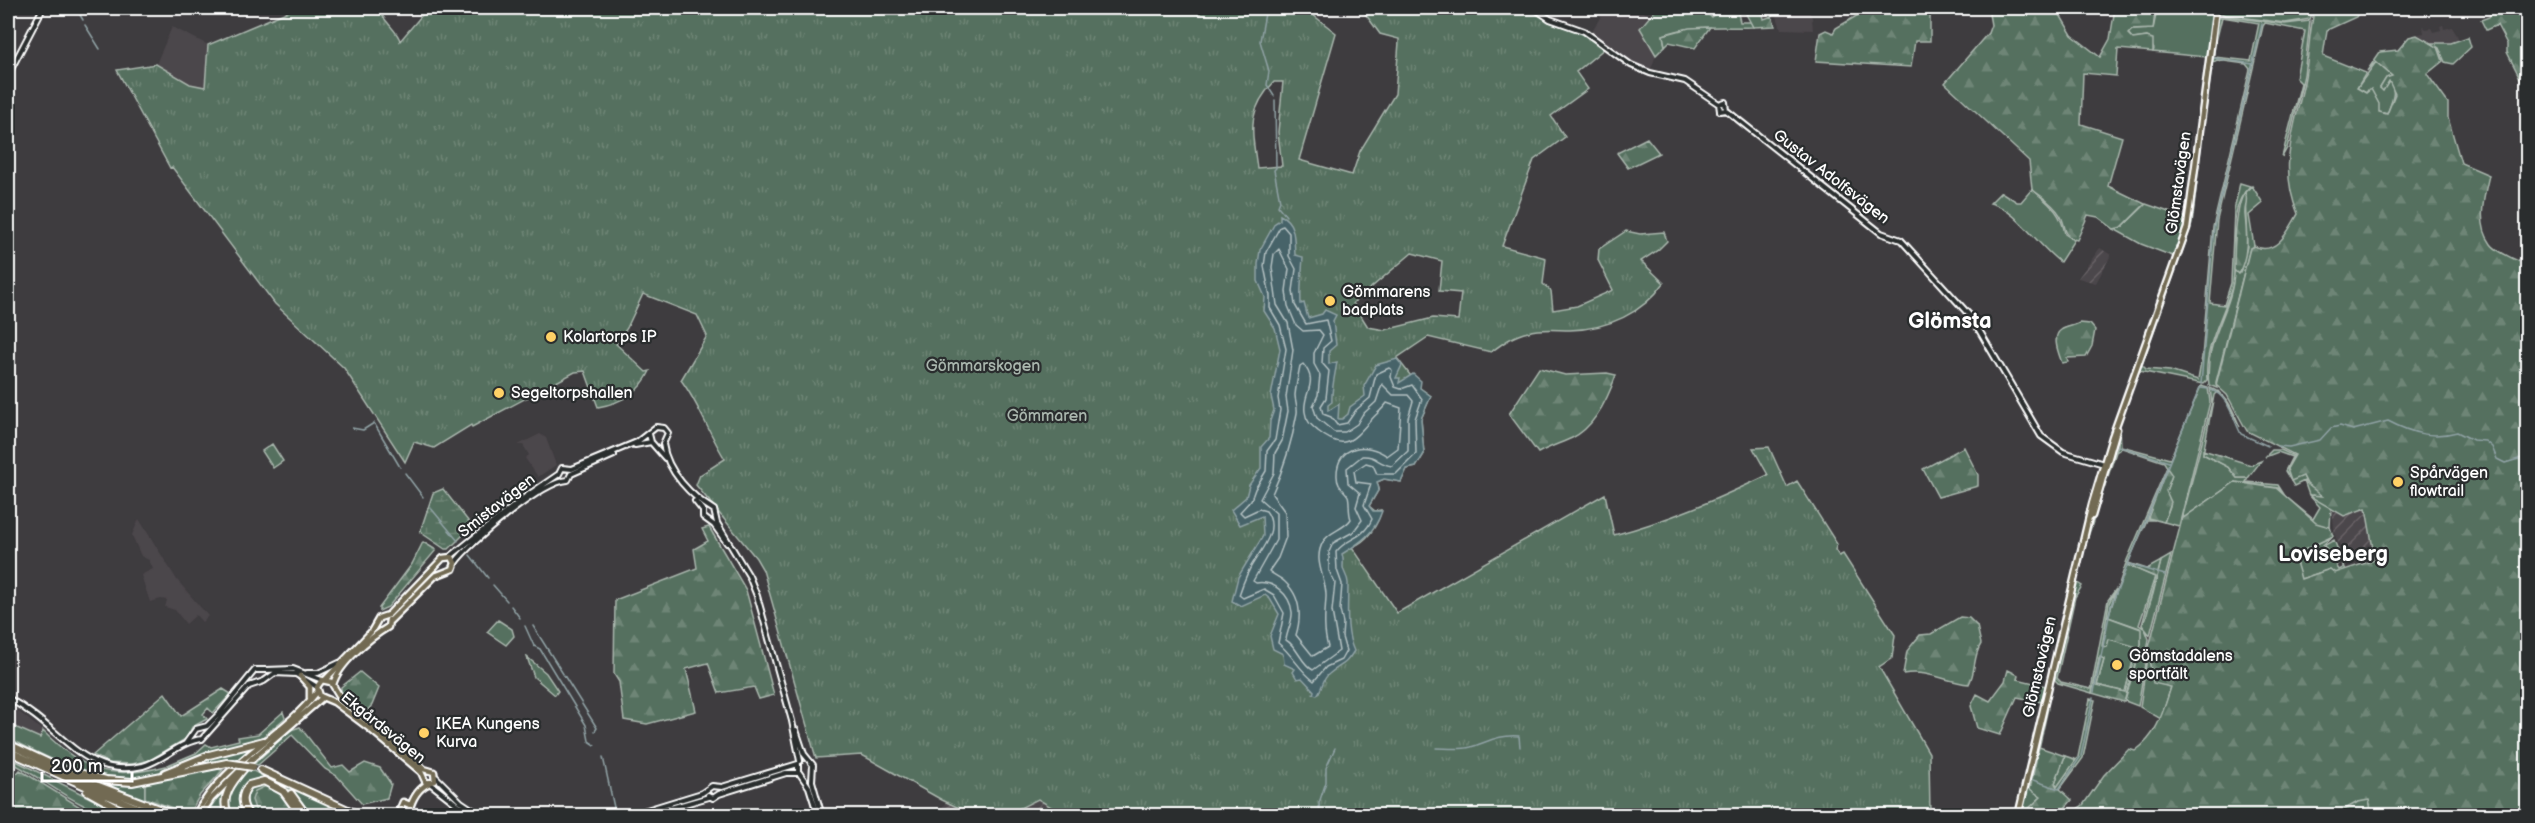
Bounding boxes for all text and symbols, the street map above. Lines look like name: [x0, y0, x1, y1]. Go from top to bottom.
street label: Gustav Adolfsvägen: [1769, 126, 1893, 228]
street label: Glömstavägen: [2162, 130, 2196, 236]
place label: Gömmarens badplats: [1342, 283, 1430, 320]
marker: Gömmarens badplats: [1323, 294, 1337, 308]
district label: Glömsta: [1908, 308, 1992, 335]
place label: Kolartorps IP: [563, 328, 657, 347]
marker: Kolartorps IP: [544, 330, 558, 344]
park label: Gömmarskogen: [926, 357, 1040, 376]
place label: Segeltorpshallen: [511, 384, 632, 403]
marker: Segeltorpshallen: [492, 386, 506, 400]
park label: Gömmaren: [1007, 407, 1087, 426]
place label: Spårvägen flowtrail: [2410, 464, 2488, 501]
street label: Smistavägen: [455, 470, 539, 542]
marker: Spårvägen flowtrail: [2391, 475, 2405, 489]
district label: Loviseberg: [2278, 541, 2388, 568]
street label: Glömstavägen: [2019, 614, 2061, 720]
place label: Gömstadalens sportfält: [2129, 647, 2233, 684]
marker: Gömstadalens sportfält: [2110, 658, 2124, 672]
street label: Ekgårdsvägen: [337, 688, 429, 768]
place label: IKEA Kungens Kurva: [436, 715, 540, 752]
marker: IKEA Kungens Kurva: [417, 726, 431, 740]
scale bar: [42, 745, 132, 783]
text: 200 m: [51, 756, 103, 777]

